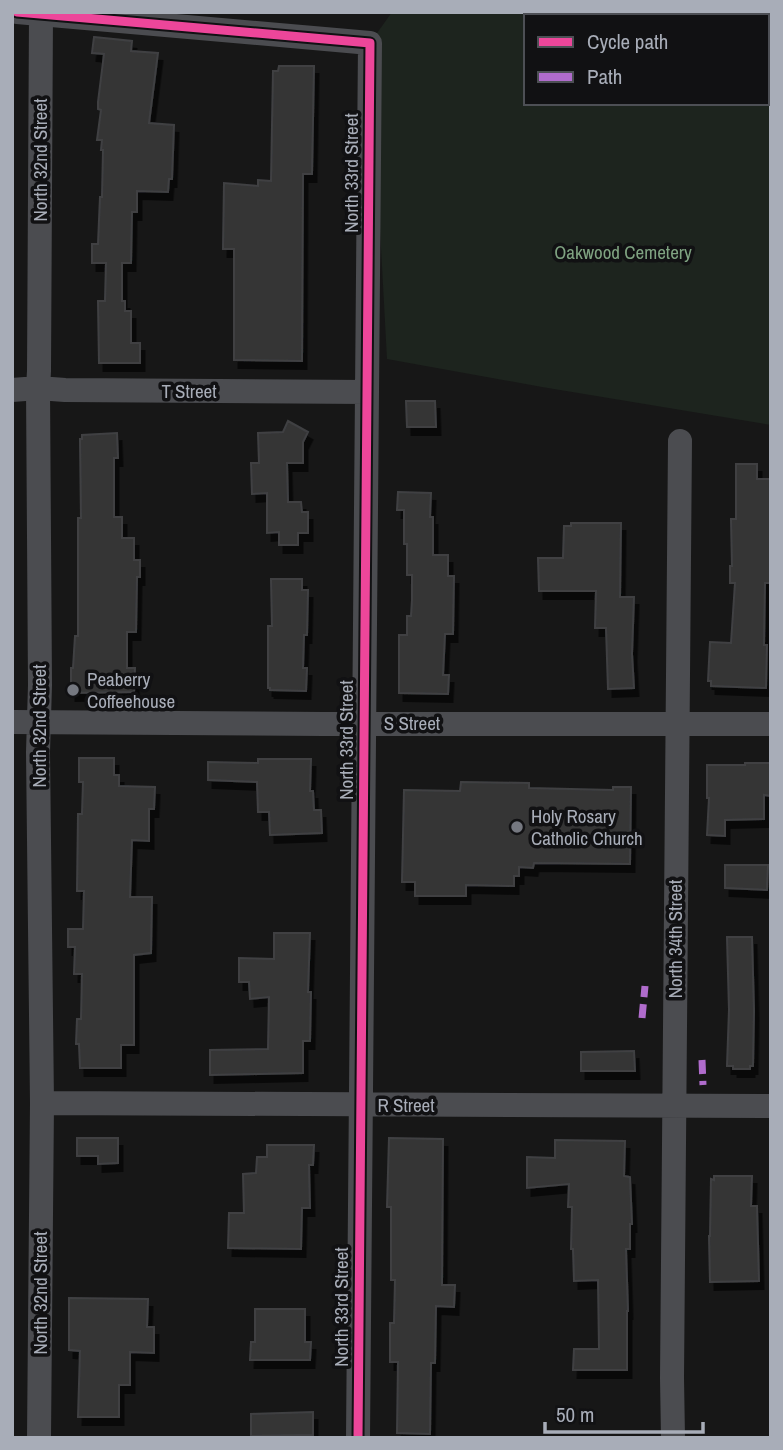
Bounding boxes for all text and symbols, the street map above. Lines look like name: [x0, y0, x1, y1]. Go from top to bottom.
legend: [524, 14, 769, 105]
text: Cycle path: [587, 27, 668, 56]
text: Path: [587, 62, 622, 91]
street label: North 32nd Street: [27, 98, 53, 222]
street label: North 33rd Street: [338, 113, 364, 233]
park label: Oakwood Cemetery: [554, 239, 692, 265]
street label: T Street: [161, 378, 217, 404]
street label: North 32nd Street: [26, 664, 52, 788]
place label: Peaberry Coffeehouse: [87, 666, 175, 714]
street label: North 33rd Street: [333, 680, 359, 800]
marker: Peaberry Coffeehouse: [65, 682, 81, 698]
street label: S Street: [384, 710, 441, 736]
place label: Holy Rosary Catholic Church: [531, 803, 643, 851]
marker: Holy Rosary Catholic Church: [509, 819, 525, 835]
street label: North 34th Street: [662, 879, 688, 998]
street label: R Street: [377, 1092, 435, 1118]
street label: North 32nd Street: [27, 1231, 53, 1355]
street label: North 33rd Street: [328, 1247, 354, 1367]
scale bar: [545, 1390, 702, 1434]
text: 50 m: [556, 1400, 594, 1429]

